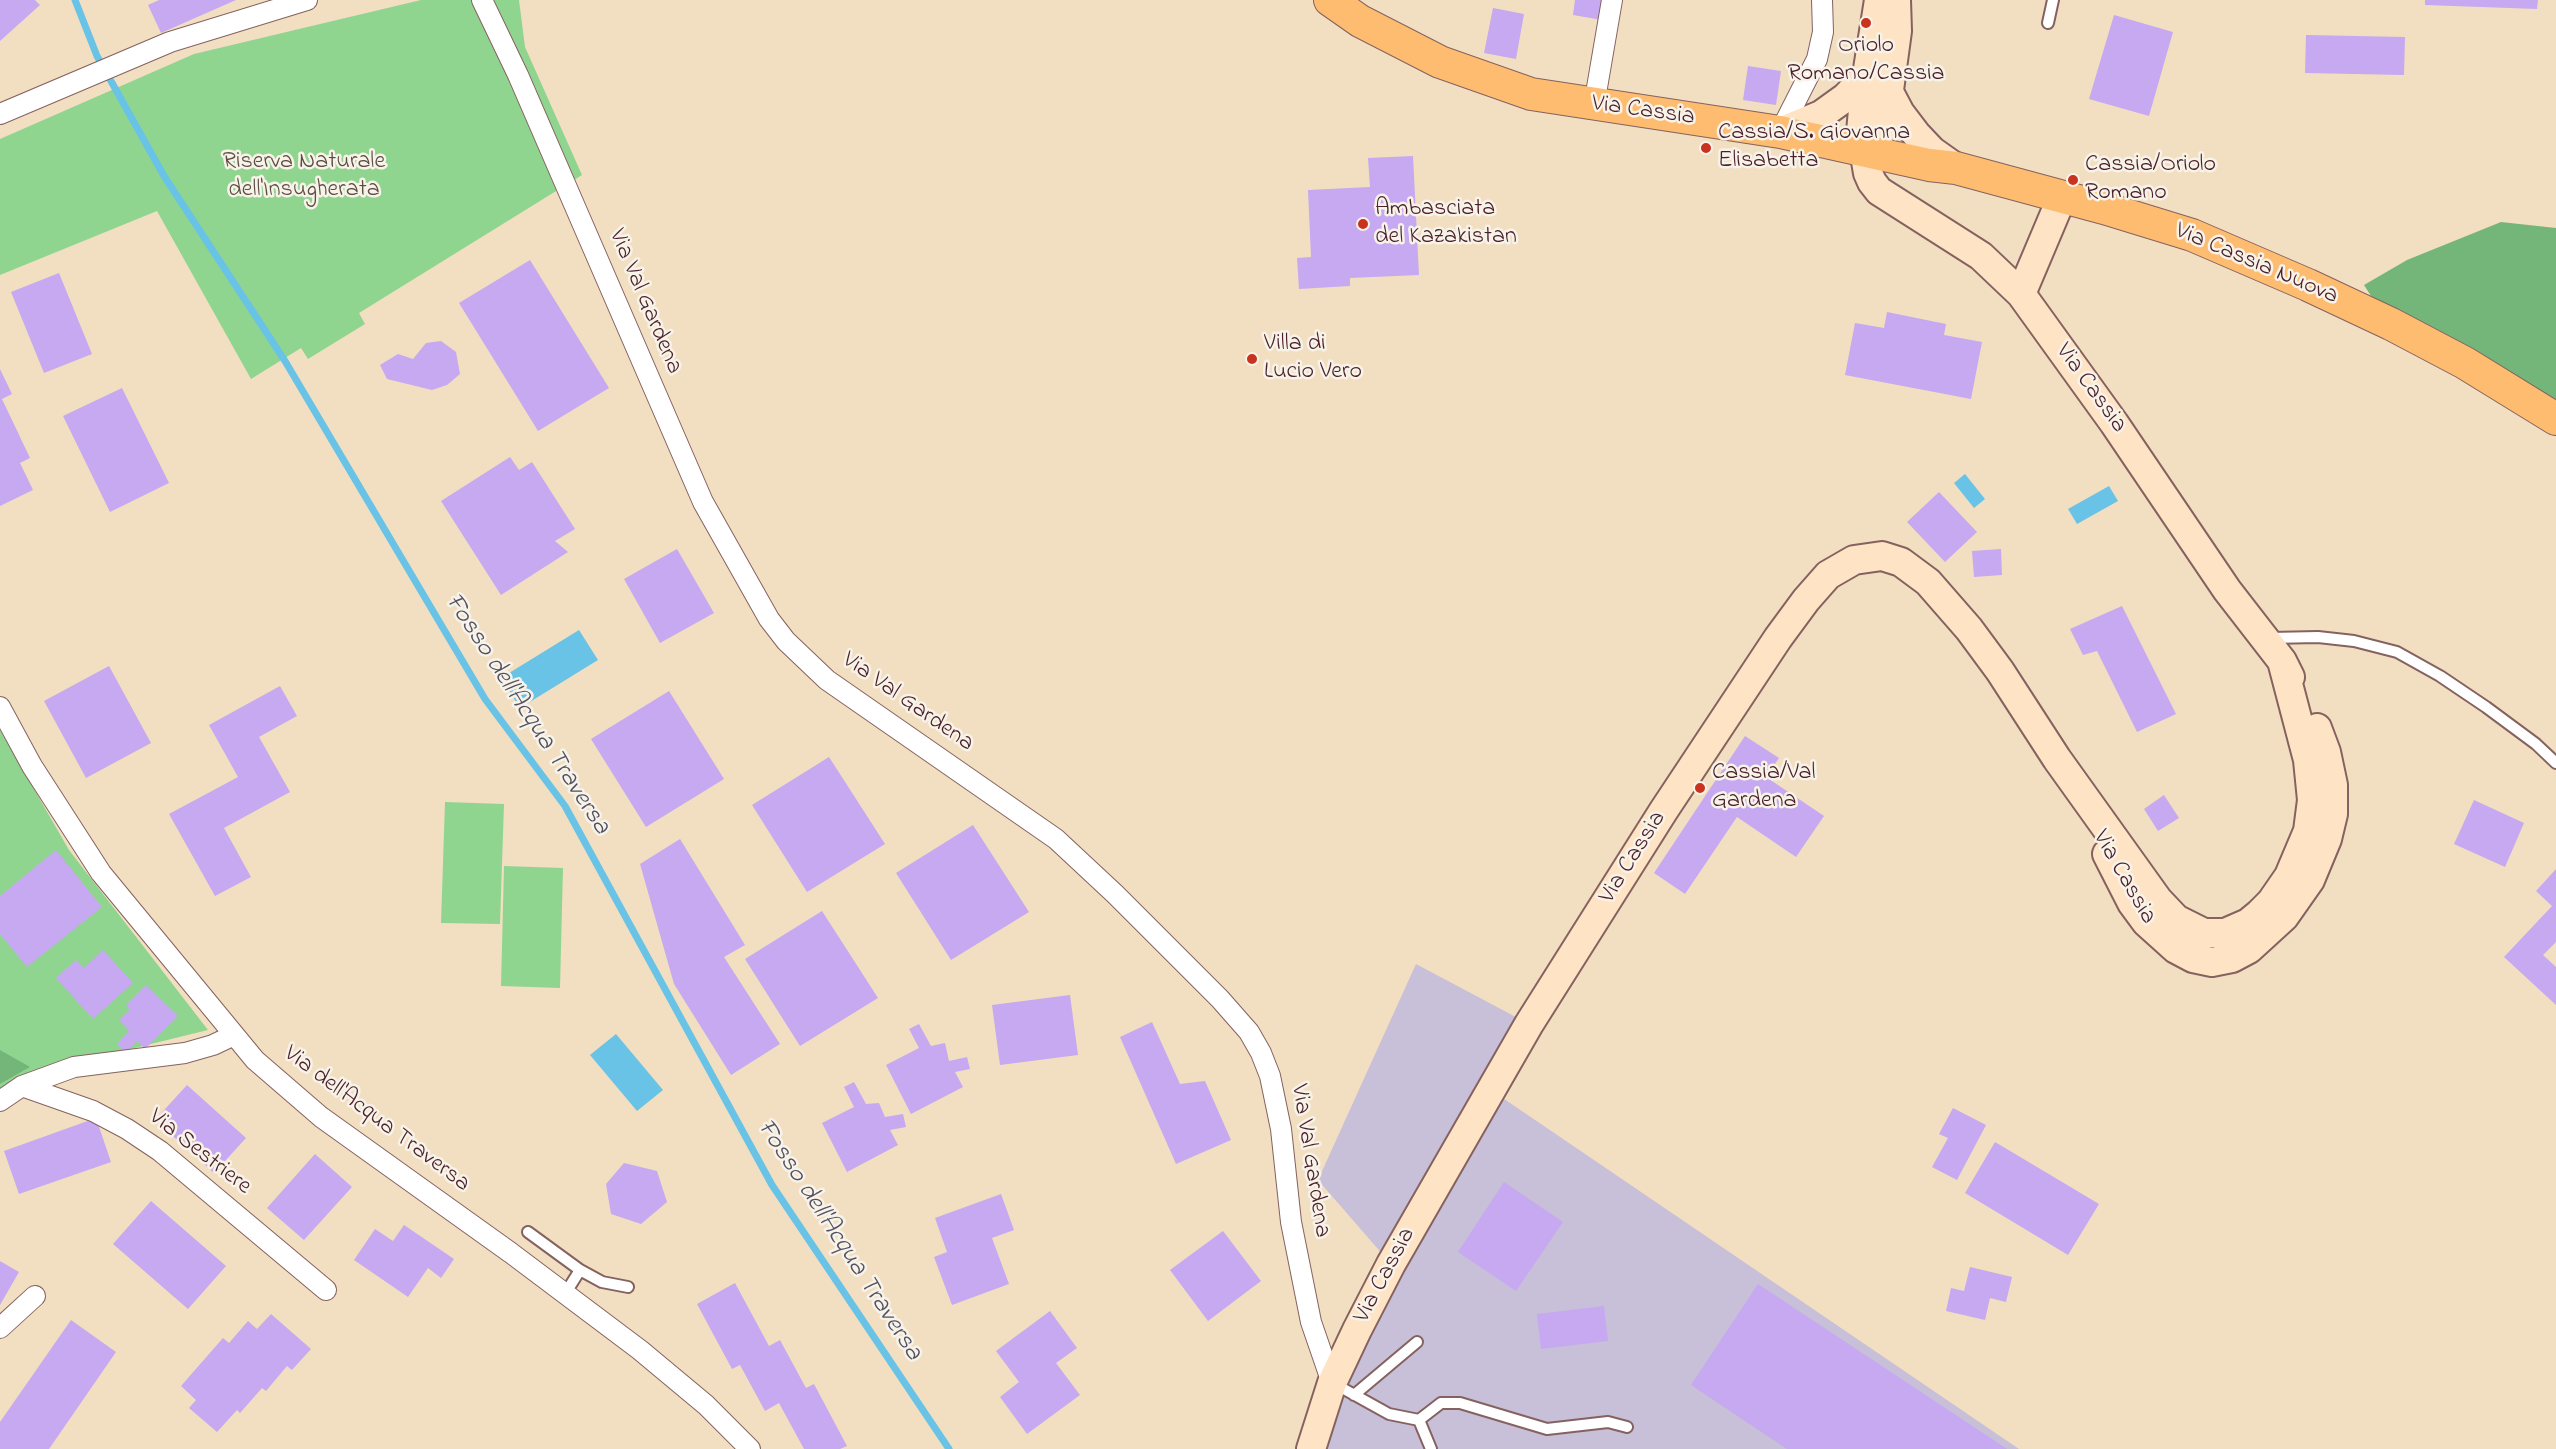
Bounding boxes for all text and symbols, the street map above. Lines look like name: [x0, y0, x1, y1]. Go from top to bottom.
marker: Oriolo Romano/Cassia: [1859, 16, 1873, 30]
place label: Oriolo Romano/Cassia: [1788, 33, 1944, 89]
street label: Via Cassia: [1590, 91, 1696, 133]
place label: Cassia/S. Giovanna Elisabetta: [1718, 120, 1910, 176]
marker: Cassia/S. Giovanna Elisabetta: [1699, 141, 1713, 155]
park label: Riserva Naturale dell'Insugherata: [223, 149, 385, 205]
place label: Cassia/Oriolo Romano: [2085, 152, 2216, 208]
marker: Cassia/Oriolo Romano: [2066, 173, 2080, 187]
place label: Ambasciata del Kazakistan: [1375, 196, 1517, 252]
marker: Ambasciata del Kazakistan: [1356, 217, 1370, 231]
street label: Via Cassia Nuova: [2170, 218, 2342, 312]
street label: Via Val Gardena: [601, 225, 687, 379]
place label: Villa di Lucio Vero: [1264, 331, 1362, 387]
street label: Via Cassia: [2048, 339, 2132, 439]
marker: Villa di Lucio Vero: [1245, 352, 1259, 366]
water label: Fosso dell'Acqua Traversa: [436, 589, 616, 841]
street label: Via Val Gardena: [835, 647, 979, 759]
place label: Cassia/Val Gardena: [1712, 760, 1816, 816]
marker: Cassia/Val Gardena: [1693, 781, 1707, 795]
street label: Via Cassia: [1594, 806, 1674, 910]
street label: Via Cassia: [2085, 826, 2161, 930]
street label: Via dell'Acqua Traversa: [277, 1040, 475, 1200]
street label: Via Val Gardena: [1283, 1082, 1335, 1240]
street label: Via Sestriere: [142, 1104, 256, 1202]
water label: Fosso dell'Acqua Traversa: [748, 1115, 928, 1367]
street label: Via Cassia: [1349, 1223, 1423, 1329]

